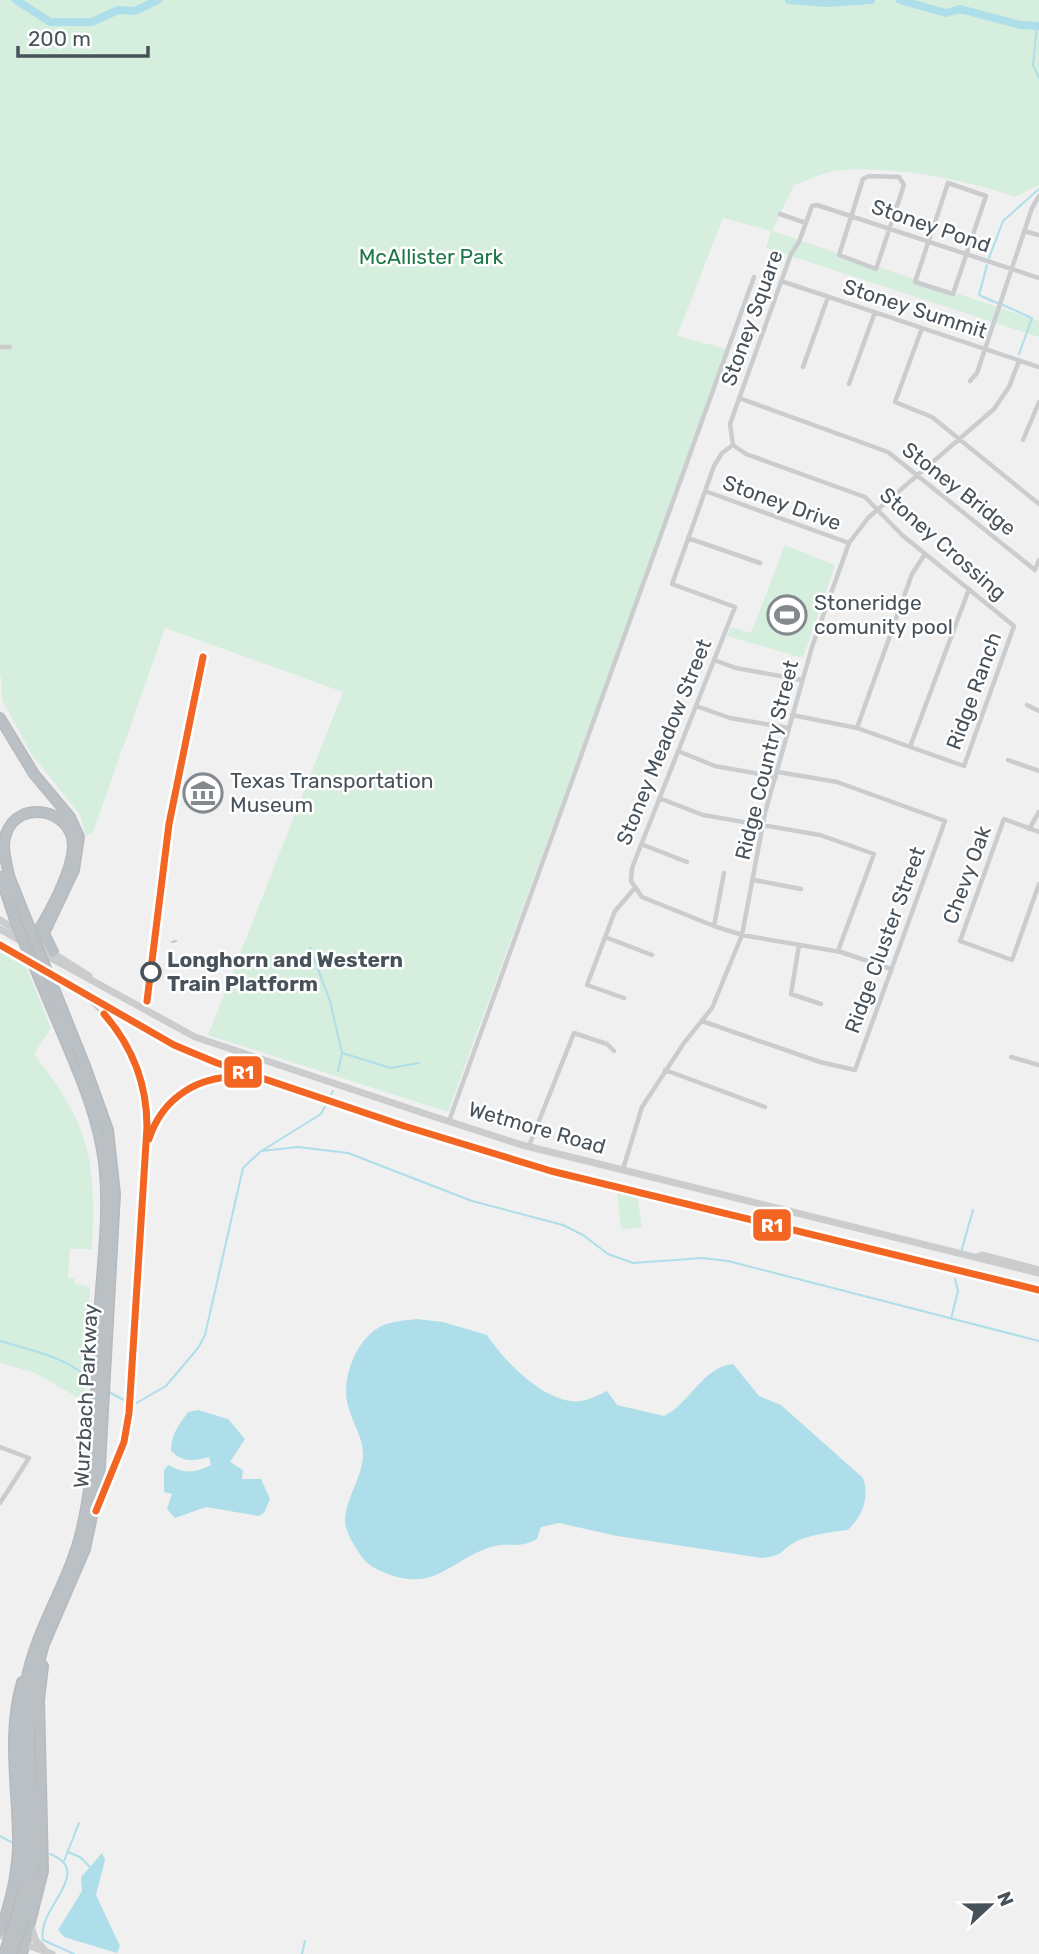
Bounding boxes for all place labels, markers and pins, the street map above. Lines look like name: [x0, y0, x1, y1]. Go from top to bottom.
place label: Stoneridge comunity pool: [814, 590, 953, 639]
sports icon: Stoneridge comunity pool: [766, 594, 808, 636]
place label: Texas Transportation Museum: [230, 768, 433, 817]
museum icon: Texas Transportation Museum: [182, 772, 224, 814]
place label: Longhorn and Western Train Platform: [167, 947, 403, 996]
marker: Longhorn and Western Train Platform: [141, 962, 161, 982]

